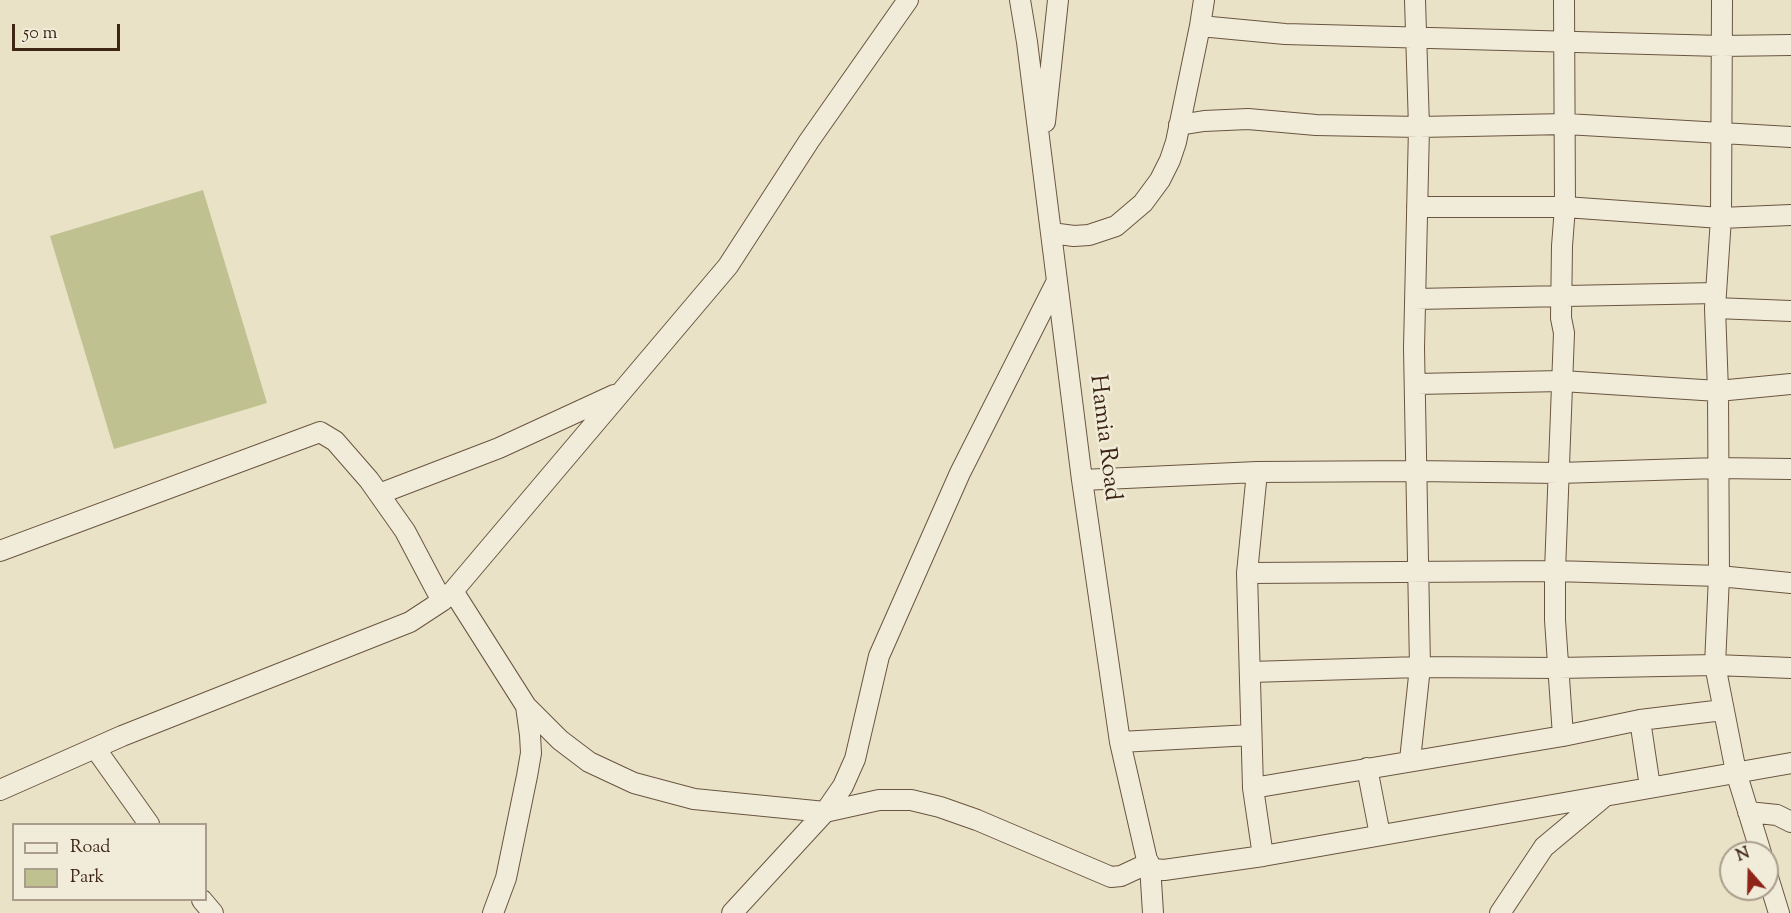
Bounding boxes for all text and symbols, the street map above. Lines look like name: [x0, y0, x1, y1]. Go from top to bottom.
scale bar: [15, 12, 123, 50]
text: 50 m: [23, 21, 57, 47]
street label: Hamia Road: [1081, 373, 1125, 503]
legend: [12, 823, 207, 901]
text: Road: [70, 835, 110, 861]
north arrow: [1719, 841, 1779, 901]
text: N: [1733, 843, 1753, 868]
text: Park: [70, 865, 104, 891]

